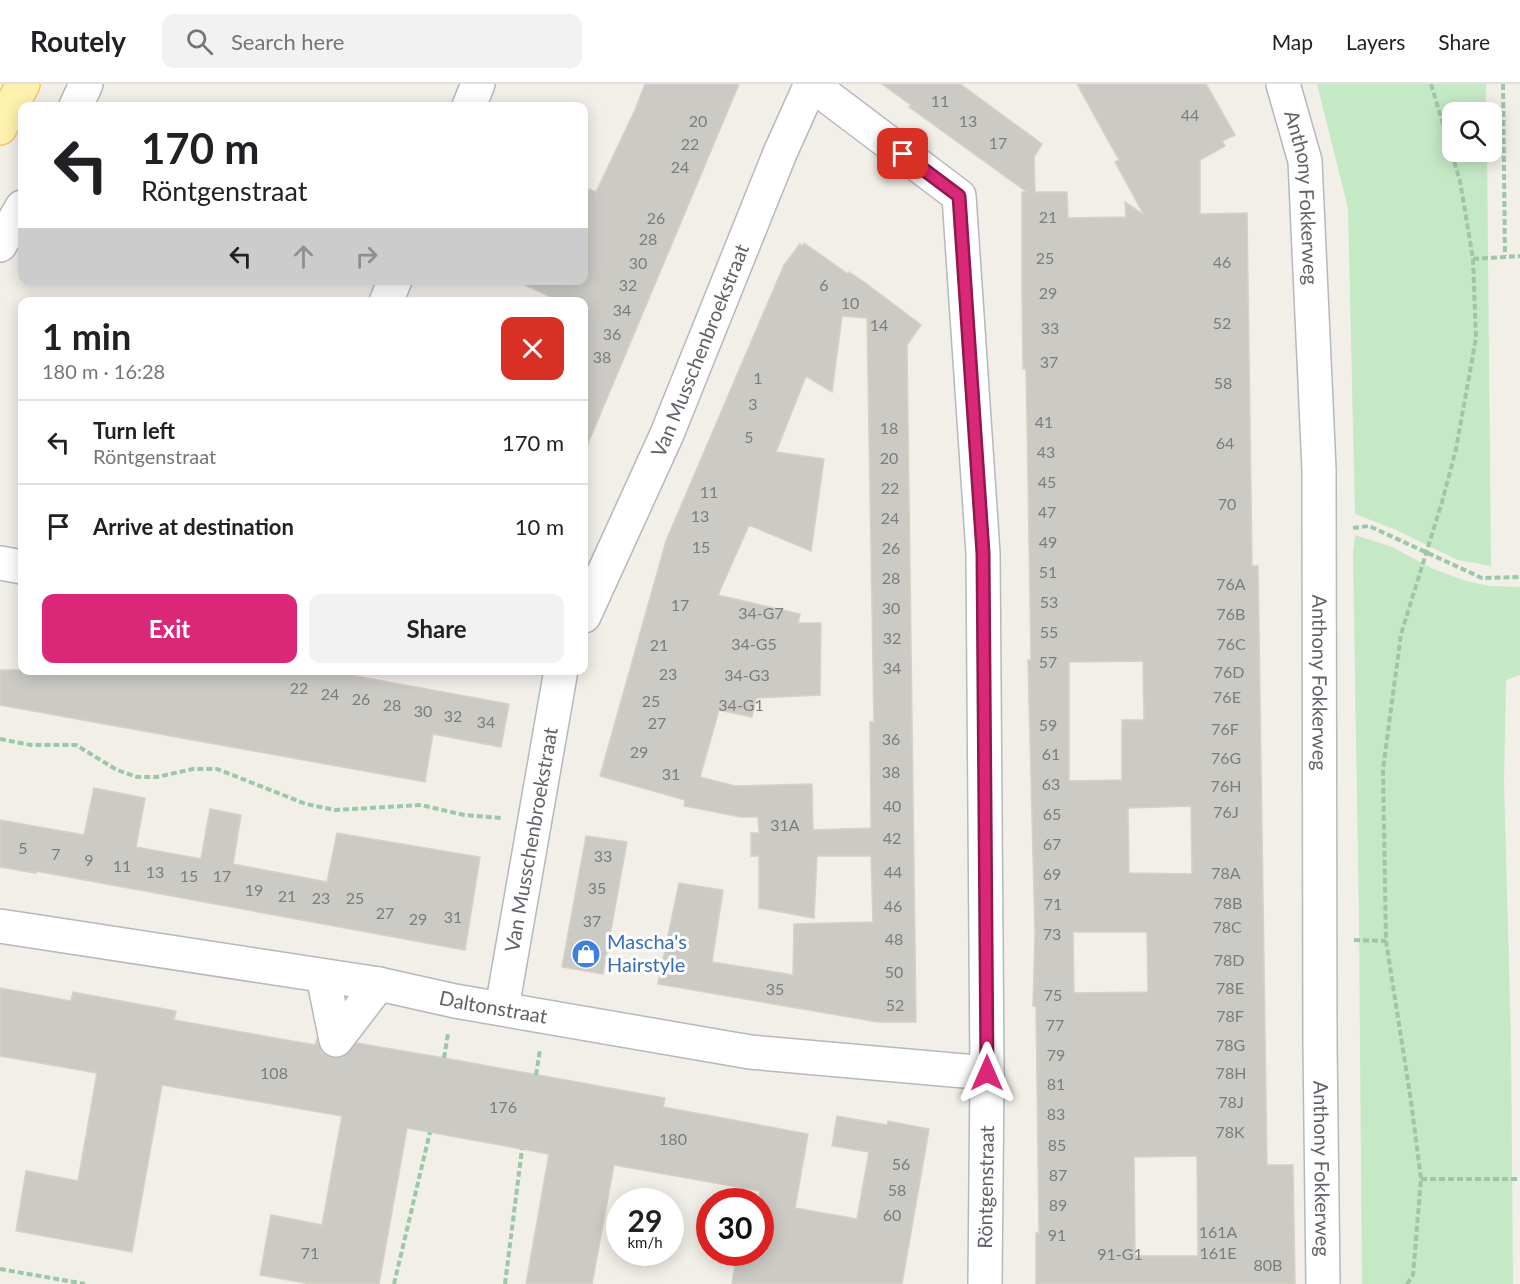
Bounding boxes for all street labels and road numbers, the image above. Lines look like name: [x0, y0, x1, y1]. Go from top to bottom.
street label: Anthony Fokkerweg: [1280, 107, 1324, 285]
street label: Van Musschenbroekstraat: [645, 240, 753, 460]
street label: Anthony Fokkerweg: [1308, 595, 1333, 771]
street label: Van Musschenbroekstraat: [499, 725, 562, 954]
street label: Daltonstraat: [437, 985, 549, 1028]
street label: Anthony Fokkerweg: [1309, 1080, 1336, 1257]
street label: Röntgenstraat: [972, 1125, 998, 1249]

